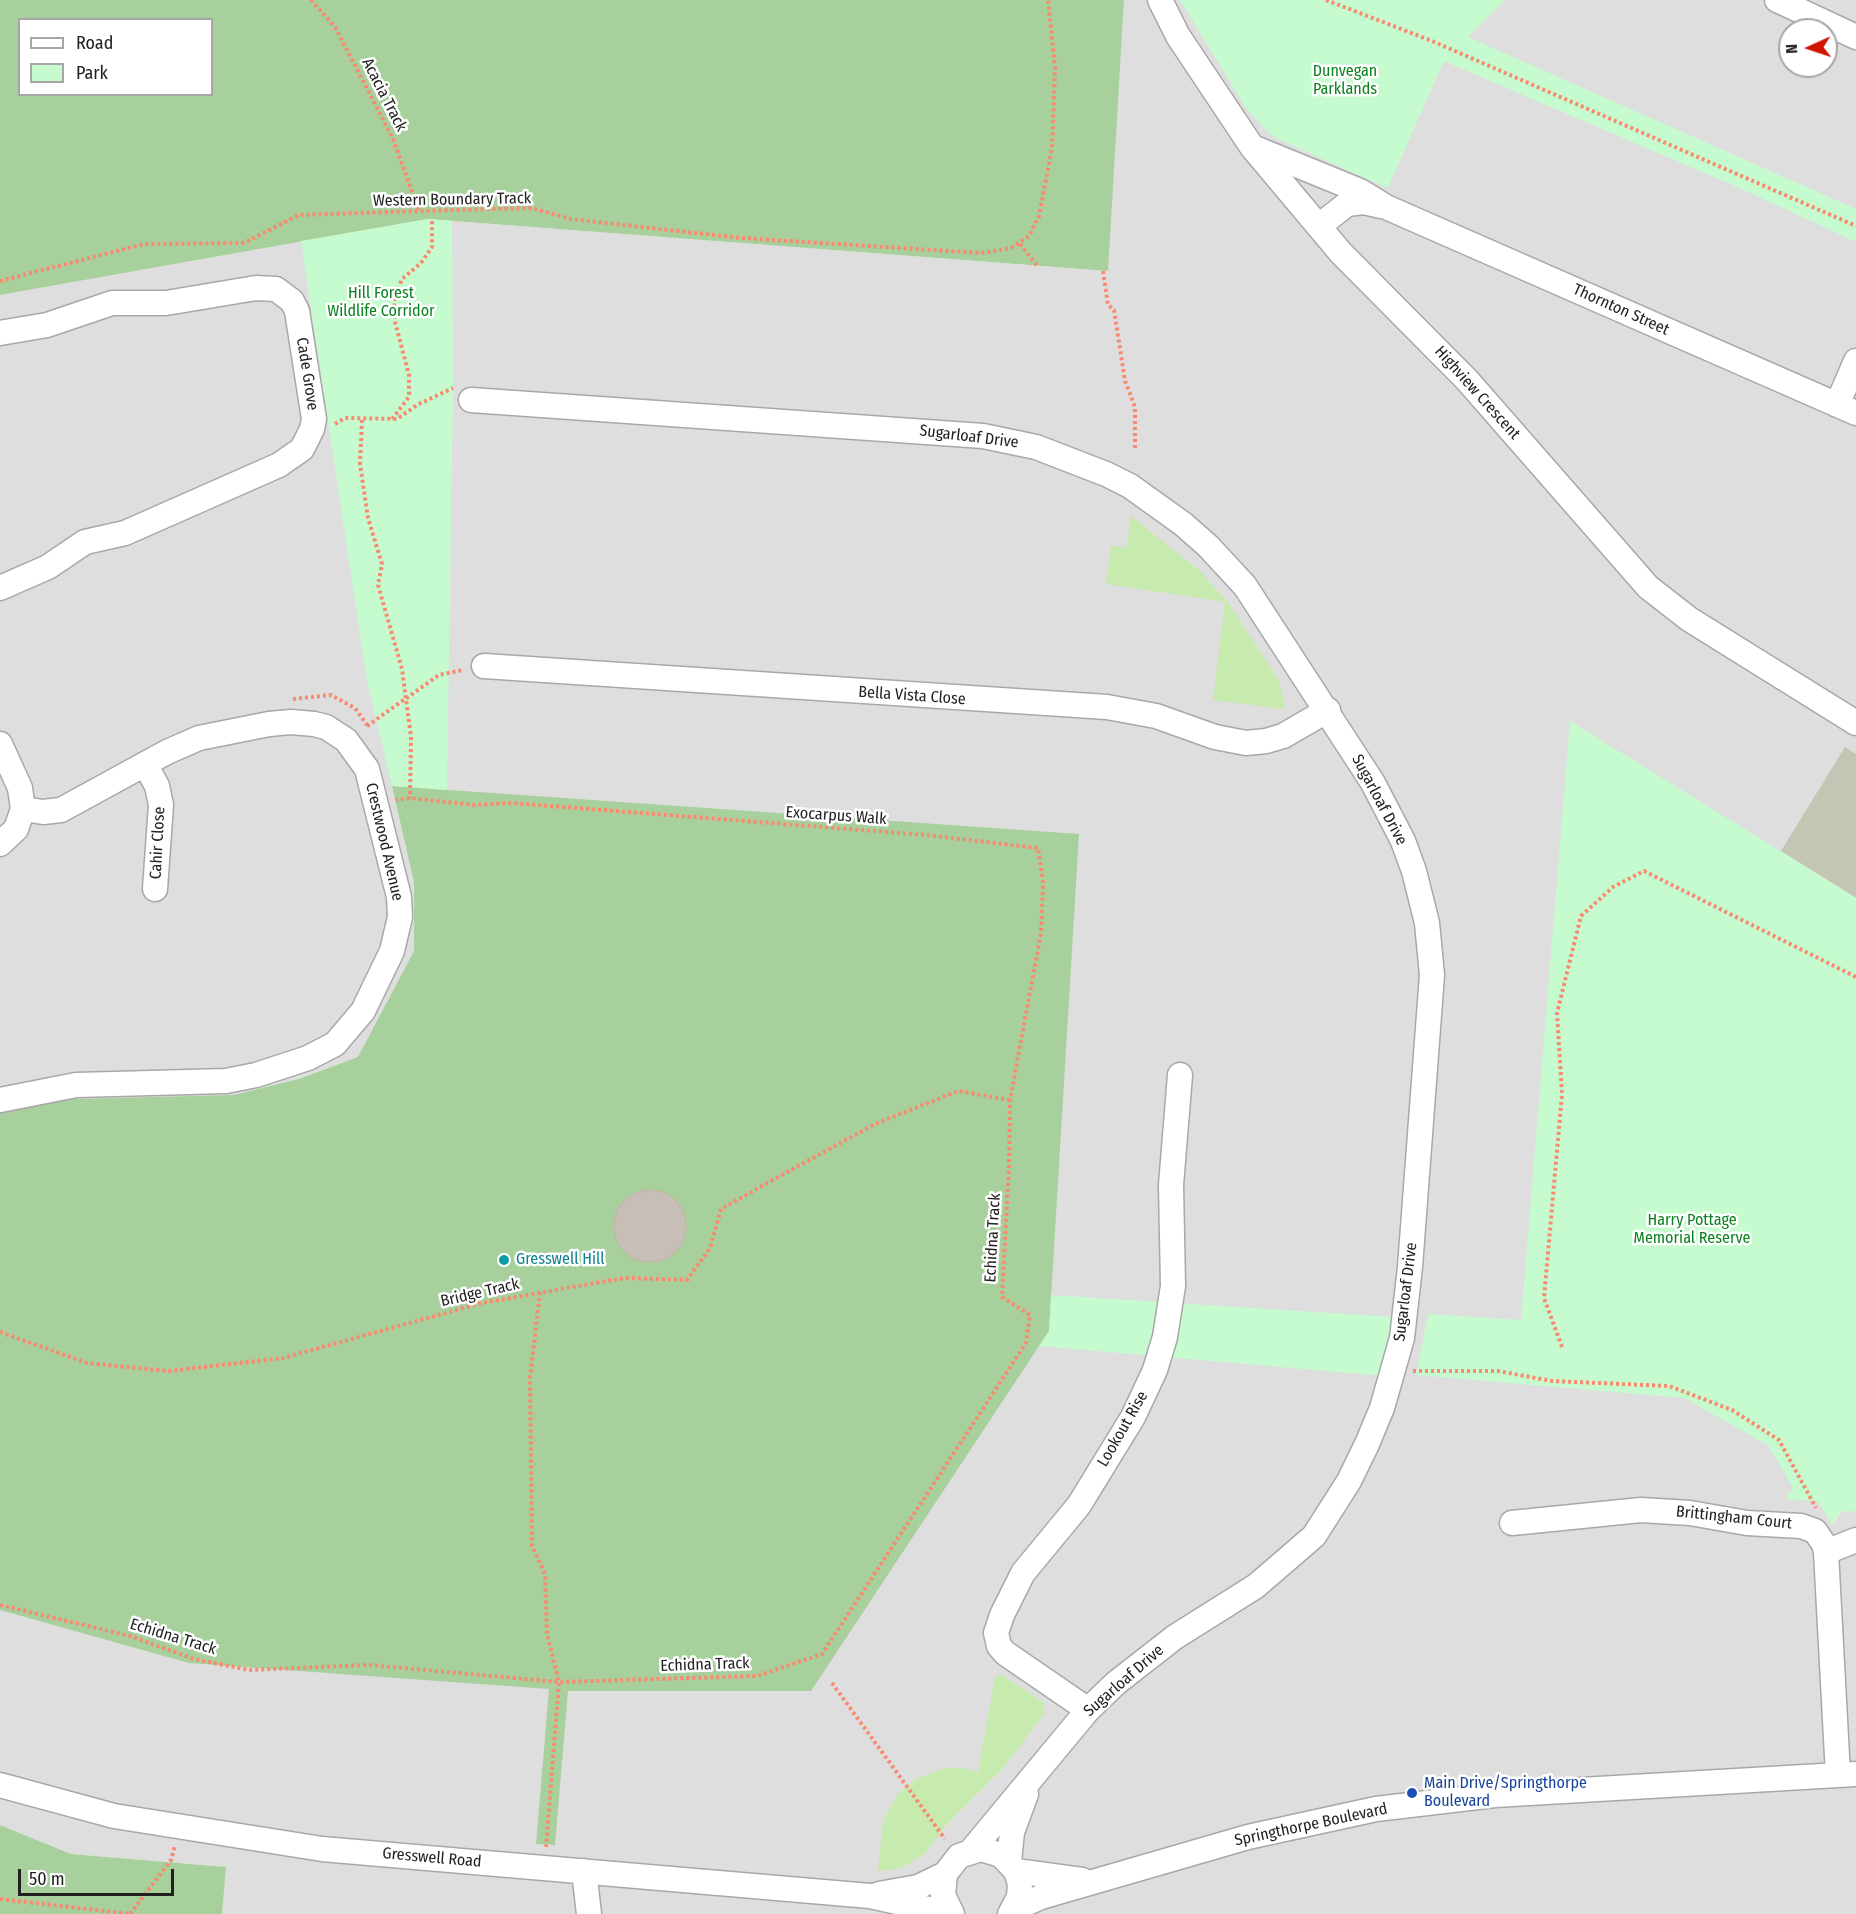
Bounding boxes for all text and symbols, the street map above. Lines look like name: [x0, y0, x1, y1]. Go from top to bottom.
legend: [18, 18, 213, 96]
north arrow: [1778, 18, 1838, 78]
text: Road: [76, 32, 113, 54]
text: N: [1782, 44, 1801, 54]
street label: Acacia Track: [357, 55, 411, 135]
text: Park: [76, 62, 108, 84]
park label: Dunvegan Parklands: [1313, 62, 1377, 100]
street label: Western Boundary Track: [373, 189, 531, 211]
street label: Thornton Street: [1570, 280, 1672, 340]
park label: Hill Forest Wildlife Corridor: [327, 284, 435, 322]
street label: Cade Grove: [292, 336, 322, 412]
street label: Highview Crescent: [1430, 342, 1524, 444]
street label: Sugarloaf Drive: [918, 421, 1020, 453]
street label: Bella Vista Close: [858, 683, 966, 709]
street label: Sugarloaf Drive: [1347, 751, 1411, 849]
street label: Crestwood Avenue: [361, 781, 407, 903]
street label: Exocarpus Walk: [785, 803, 887, 829]
street label: Cahir Close: [147, 806, 169, 880]
street label: Echidna Track: [981, 1193, 1005, 1283]
park label: Harry Pottage Memorial Reserve: [1634, 1211, 1750, 1249]
street label: Sugarloaf Drive: [1390, 1241, 1422, 1343]
place label: Gresswell Hill: [516, 1250, 604, 1270]
marker: Gresswell Hill: [497, 1253, 511, 1267]
street label: Bridge Track: [439, 1275, 521, 1311]
street label: Lookout Rise: [1094, 1388, 1152, 1470]
street label: Brittingham Court: [1675, 1502, 1793, 1534]
street label: Echidna Track: [128, 1615, 218, 1659]
street label: Sugarloaf Drive: [1080, 1641, 1168, 1721]
street label: Echidna Track: [660, 1654, 750, 1676]
place label: Main Drive/Springthorpe Boulevard: [1424, 1774, 1587, 1812]
marker: Main Drive/Springthorpe Boulevard: [1405, 1786, 1419, 1800]
street label: Springthorpe Boulevard: [1233, 1799, 1389, 1851]
street label: Gresswell Road: [382, 1844, 482, 1872]
scale bar: [21, 1857, 177, 1895]
text: 50 m: [29, 1868, 65, 1890]

